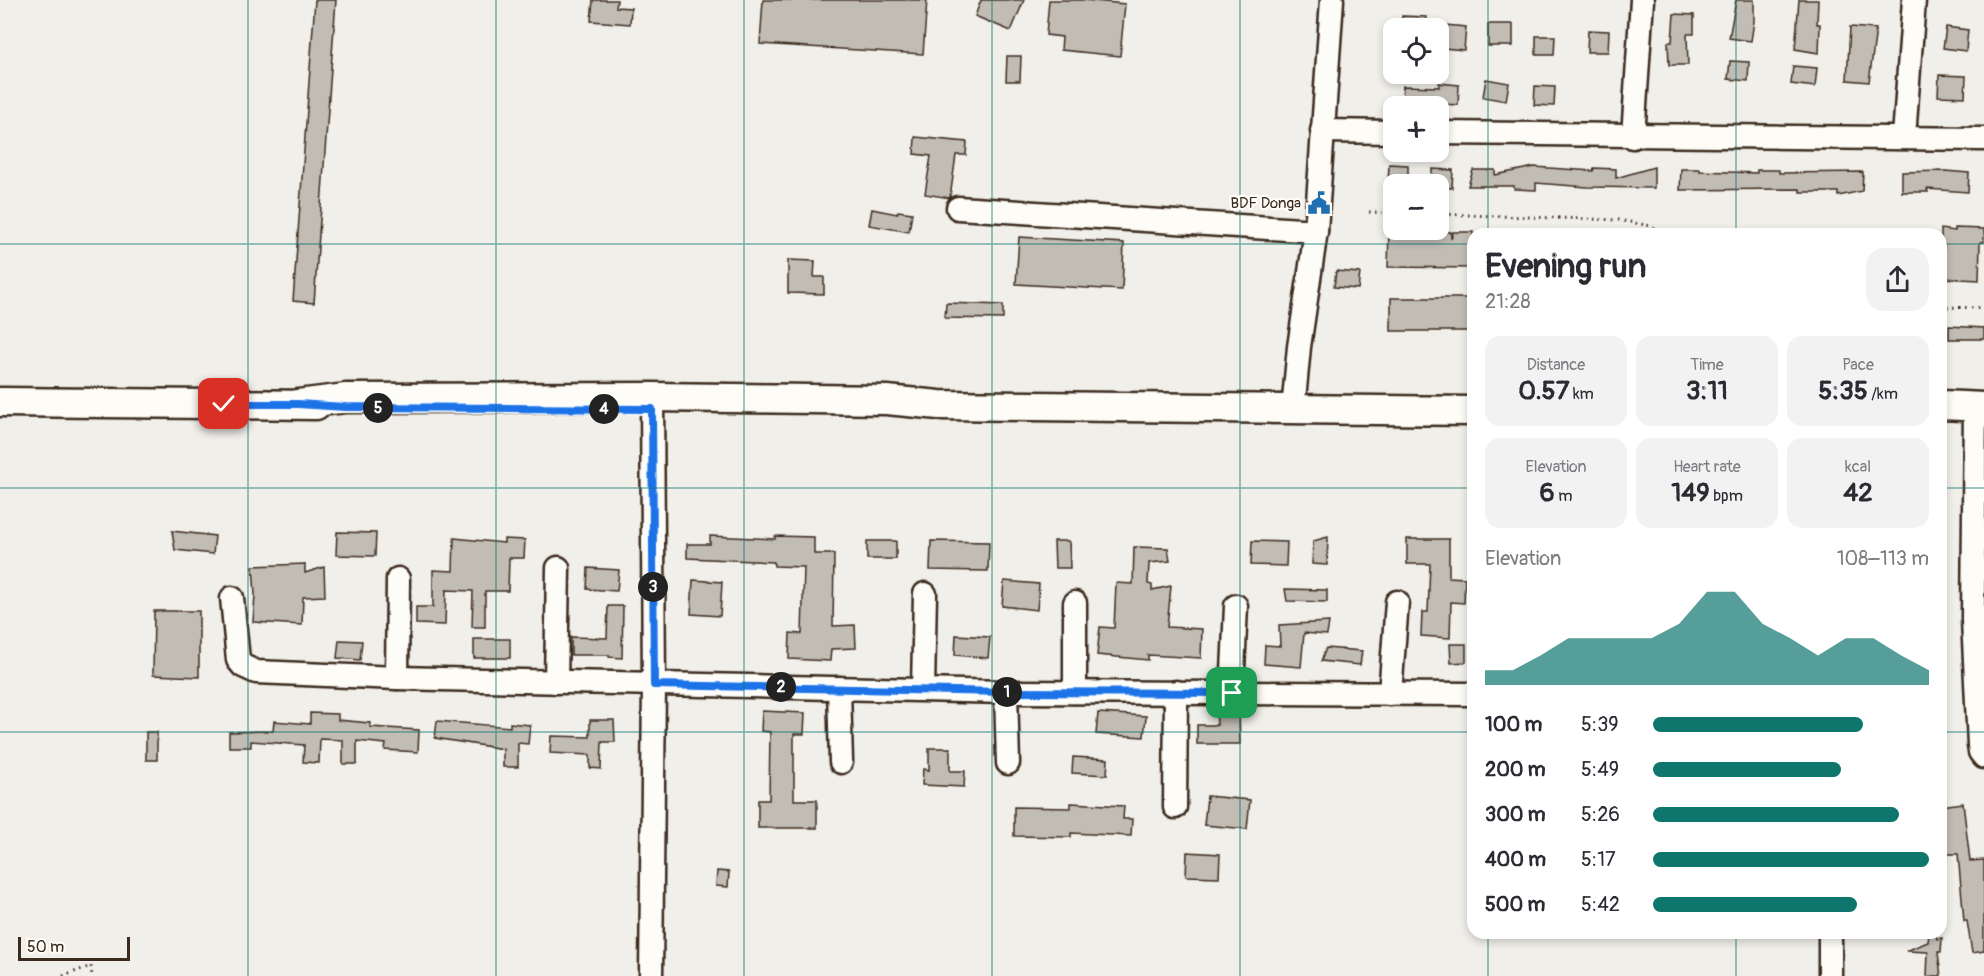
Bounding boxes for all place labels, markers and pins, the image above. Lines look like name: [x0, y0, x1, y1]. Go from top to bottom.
public building icon: BDF Donga: [1306, 190, 1332, 216]
place label: BDF Donga: [1230, 194, 1301, 213]
pin: [198, 378, 249, 429]
pin: 5: [363, 393, 393, 423]
pin: 4: [589, 394, 619, 424]
pin: 3: [638, 572, 668, 602]
pin: [1206, 667, 1257, 718]
pin: 2: [766, 672, 796, 702]
pin: 1: [992, 677, 1022, 707]

